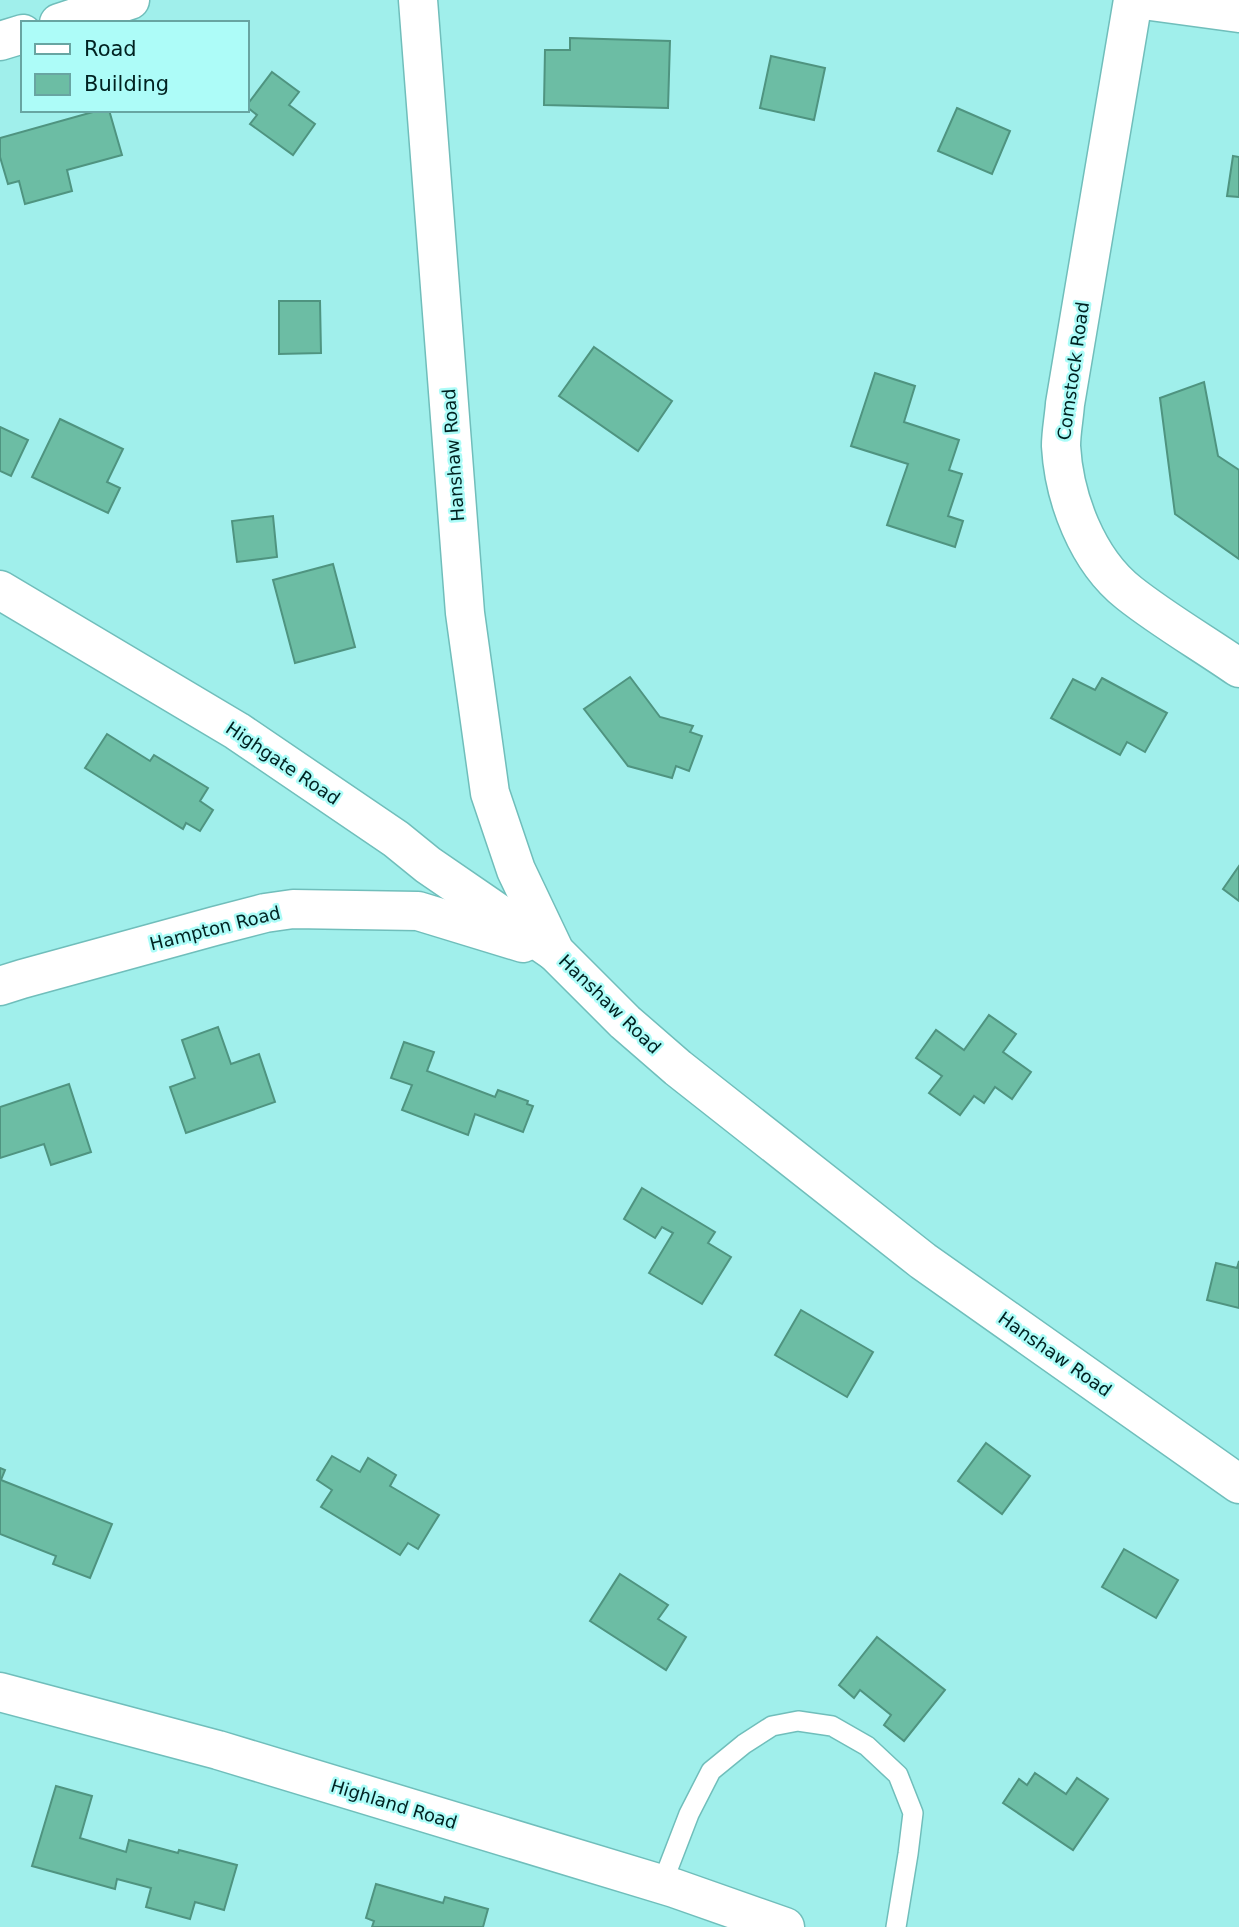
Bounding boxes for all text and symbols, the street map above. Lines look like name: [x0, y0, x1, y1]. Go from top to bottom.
legend: [21, 21, 248, 112]
text: Road: [84, 37, 137, 61]
text: Building: [84, 72, 169, 96]
street label: Comstock Road: [1053, 300, 1093, 442]
street label: Hanshaw Road: [438, 388, 468, 522]
street label: Highgate Road: [222, 717, 344, 809]
street label: Hampton Road: [147, 902, 283, 954]
street label: Hanshaw Road: [555, 950, 665, 1058]
street label: Hanshaw Road: [994, 1307, 1116, 1401]
street label: Highland Road: [328, 1775, 460, 1833]

